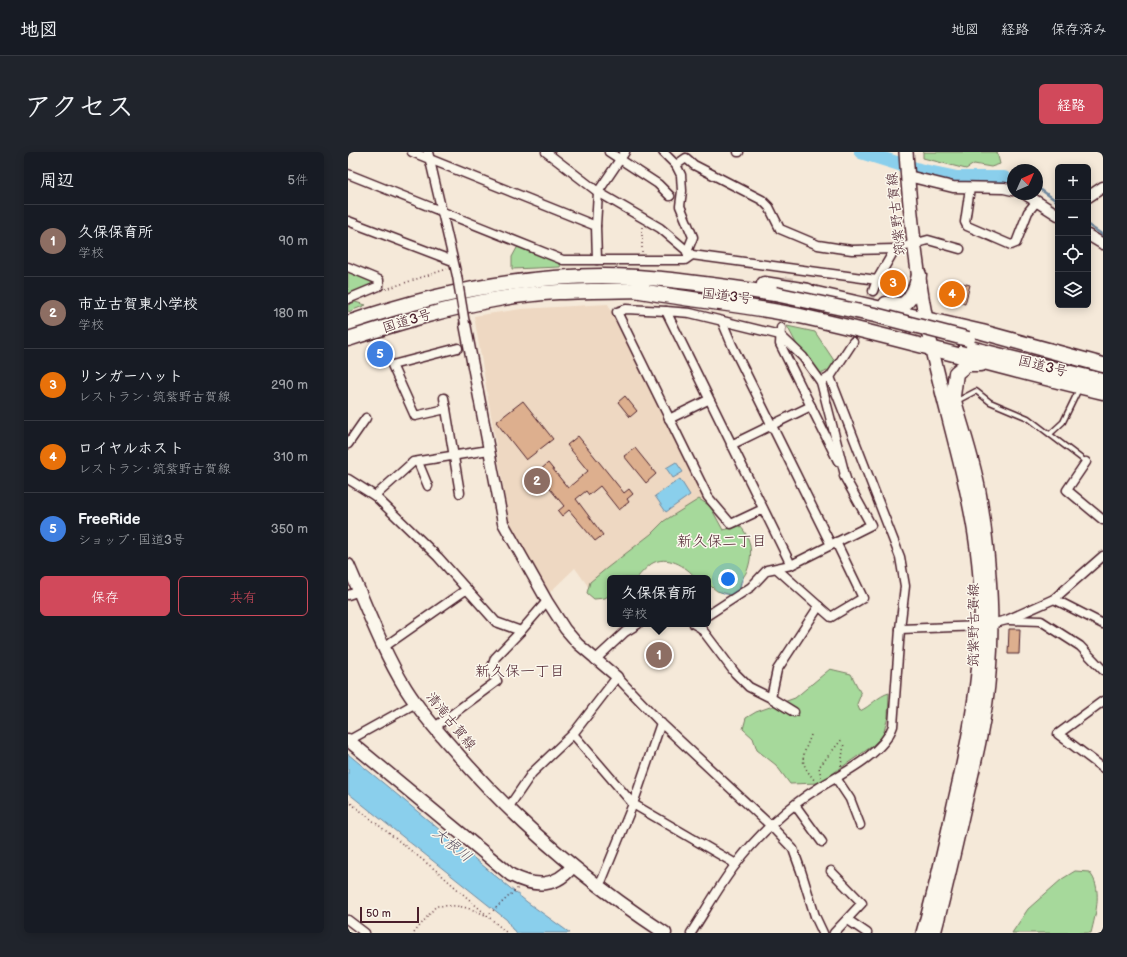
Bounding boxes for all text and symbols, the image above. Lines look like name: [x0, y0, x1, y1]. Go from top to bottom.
text: 地図: [20, 19, 58, 42]
text: 地図: [951, 21, 979, 38]
text: 経路: [1001, 21, 1029, 38]
text: 保存済み: [1051, 21, 1107, 38]
button: 経路: [1039, 84, 1103, 124]
text: アクセス: [24, 91, 134, 124]
north arrow: [1007, 164, 1043, 200]
map controls: [1055, 164, 1091, 308]
button: +: [1055, 164, 1091, 200]
text: 周辺: [40, 171, 74, 191]
street label: 筑紫野古賀線: [883, 171, 909, 257]
text: 5件: [288, 172, 308, 188]
button: −: [1055, 200, 1091, 236]
text: 久保保育所: [78, 223, 153, 242]
text: 1: [50, 233, 56, 249]
text: 90 m: [279, 233, 308, 249]
button: locate: [1055, 236, 1091, 272]
text: 学校: [78, 245, 104, 261]
pin: 3: [880, 268, 906, 298]
button: layers: [1055, 272, 1091, 308]
pin: 4: [939, 279, 965, 309]
street label: 国道3号: [701, 284, 753, 308]
text: 市立古賀東小学校: [78, 295, 198, 314]
text: 2: [49, 305, 57, 321]
text: 180 m: [273, 305, 308, 321]
street label: 国道3号: [380, 305, 434, 337]
text: 学校: [78, 317, 104, 333]
pin: 5: [367, 339, 393, 369]
street label: 国道3号: [1016, 352, 1070, 380]
text: リンガーハット: [78, 367, 183, 386]
text: 3: [49, 377, 57, 393]
text: 290 m: [271, 377, 308, 393]
text: レストラン · 筑紫野古賀線: [78, 389, 231, 405]
text: ロイヤルホスト: [78, 439, 184, 458]
text: 4: [49, 449, 57, 465]
text: 310 m: [273, 449, 308, 465]
text: レストラン · 筑紫野古賀線: [78, 461, 231, 477]
pin: 2: [524, 466, 550, 496]
text: FreeRide: [78, 510, 140, 529]
text: 5: [49, 521, 57, 537]
text: 350 m: [271, 521, 308, 537]
text: ショップ · 国道3号: [78, 532, 185, 548]
district label: 新久保二丁目: [677, 532, 767, 551]
your location: [718, 569, 738, 589]
popup: [607, 575, 711, 627]
button: 保存: [40, 576, 170, 616]
button: 共有: [178, 576, 308, 616]
street label: 筑紫野古賀線: [965, 583, 982, 667]
text: 久保保育所: [621, 584, 697, 603]
text: 学校: [621, 606, 648, 622]
pin: 1: [646, 640, 672, 670]
district label: 新久保一丁目: [475, 662, 565, 681]
street label: 清滝古賀線: [422, 688, 480, 754]
water label: 大根川: [429, 823, 475, 867]
scale bar: [360, 905, 419, 924]
text: 50 m: [366, 907, 391, 920]

